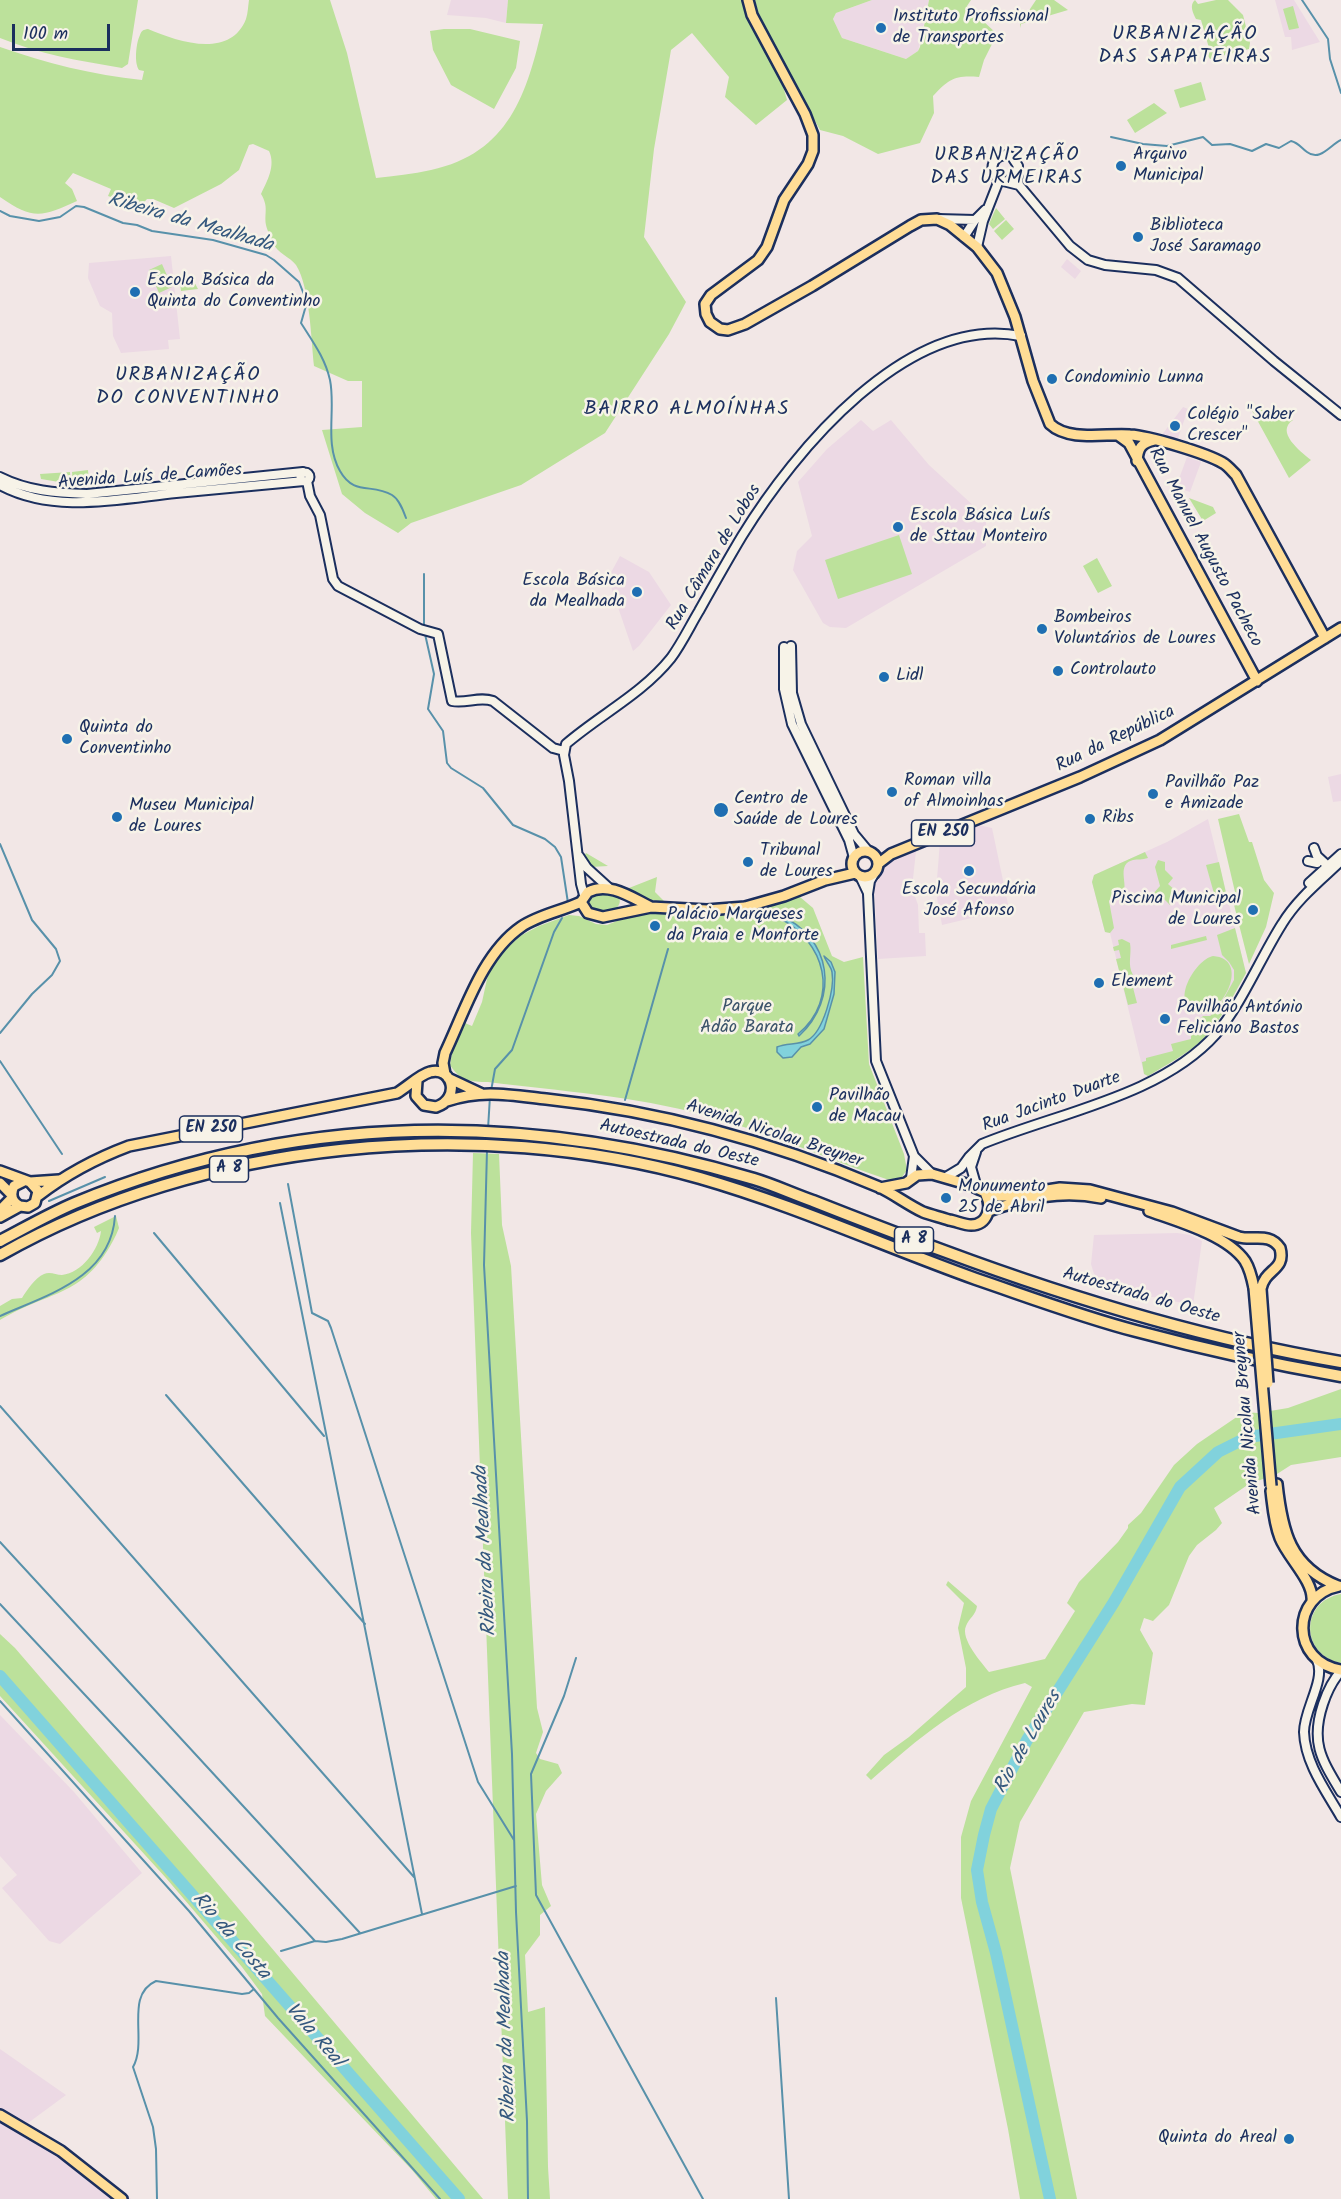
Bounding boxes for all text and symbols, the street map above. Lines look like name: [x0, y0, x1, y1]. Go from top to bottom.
place label: Instituto Profissional de Transportes: [893, 7, 1049, 50]
scale bar: [15, 12, 112, 50]
text: 100 m: [23, 20, 68, 49]
marker: Instituto Profissional de Transportes: [874, 21, 888, 35]
district label: URBANIZAÇÃO DAS SAPATEIRAS: [1098, 24, 1272, 71]
district label: URBANIZAÇÃO DAS URMEIRAS: [930, 145, 1084, 192]
place label: Arquivo Municipal: [1133, 145, 1203, 188]
marker: Arquivo Municipal: [1114, 159, 1128, 173]
water label: Ribeira da Mealhada: [105, 189, 275, 259]
place label: Biblioteca José Saramago: [1150, 216, 1261, 258]
marker: Biblioteca José Saramago: [1131, 230, 1145, 244]
place label: Escola Básica da Quinta do Conventinho: [147, 271, 321, 314]
marker: Escola Básica da Quinta do Conventinho: [128, 285, 142, 299]
district label: URBANIZAÇÃO DO CONVENTINHO: [96, 365, 280, 412]
place label: Condominio Lunna: [1064, 368, 1204, 390]
marker: Condominio Lunna: [1045, 372, 1059, 386]
district label: BAIRRO ALMOÍNHAS: [584, 399, 790, 423]
place label: Colégio "Saber Crescer": [1187, 405, 1294, 448]
marker: Colégio "Saber Crescer": [1168, 419, 1182, 433]
street label: Rua Manuel Augusto Pacheco: [1142, 445, 1266, 651]
street label: Avenida Luís de Camões: [57, 461, 243, 495]
street label: Rua Câmara de Lobos: [663, 481, 767, 635]
place label: Escola Básica Luís de Sttau Monteiro: [910, 506, 1050, 548]
marker: Escola Básica Luís de Sttau Monteiro: [891, 520, 905, 534]
place label: Escola Básica da Mealhada: [522, 571, 625, 614]
marker: Escola Básica da Mealhada: [630, 585, 644, 599]
place label: Bombeiros Voluntários de Loures: [1054, 608, 1216, 650]
marker: Bombeiros Voluntários de Loures: [1035, 622, 1049, 636]
place label: Controlauto: [1070, 660, 1156, 682]
marker: Controlauto: [1051, 664, 1065, 678]
place label: Lidl: [896, 666, 924, 688]
marker: Lidl: [877, 670, 891, 684]
street label: Rua da República: [1053, 702, 1179, 778]
place label: Quinta do Conventinho: [79, 718, 171, 760]
marker: Quinta do Conventinho: [60, 732, 74, 746]
place label: Roman villa of Almoinhas: [904, 771, 1004, 814]
place label: Pavilhão Paz e Amizade: [1165, 773, 1259, 816]
marker: Roman villa of Almoinhas: [885, 785, 899, 799]
marker: Pavilhão Paz e Amizade: [1146, 787, 1160, 801]
place label: Centro de Saúde de Loures: [734, 789, 858, 832]
place label: Museu Municipal de Loures: [129, 796, 254, 838]
marker: Centro de Saúde de Loures: [712, 801, 730, 819]
place label: Ribs: [1102, 808, 1134, 830]
marker: Museu Municipal de Loures: [110, 810, 124, 824]
marker: Ribs: [1083, 812, 1097, 826]
road number: EN 250: [912, 820, 974, 846]
place label: Tribunal de Loures: [760, 841, 833, 884]
marker: Tribunal de Loures: [741, 855, 755, 869]
marker: Escola Secundária José Afonso: [962, 864, 976, 878]
place label: Escola Secundária José Afonso: [902, 880, 1036, 922]
place label: Piscina Municipal de Loures: [1111, 889, 1241, 932]
marker: Piscina Municipal de Loures: [1246, 903, 1260, 917]
place label: Palácio Marqueses da Praia e Monforte: [667, 905, 819, 948]
marker: Palácio Marqueses da Praia e Monforte: [648, 919, 662, 933]
place label: Element: [1111, 972, 1173, 994]
marker: Element: [1092, 976, 1106, 990]
park label: Parque Adão Barata: [700, 997, 794, 1040]
place label: Pavilhão António Feliciano Bastos: [1177, 998, 1303, 1040]
marker: Pavilhão António Feliciano Bastos: [1158, 1012, 1172, 1026]
street label: Rua Jacinto Duarte: [980, 1068, 1124, 1138]
place label: Pavilhão de Macau: [829, 1086, 901, 1128]
street label: Avenida Nicolau Breyner: [683, 1096, 865, 1174]
marker: Pavilhão de Macau: [810, 1100, 824, 1114]
road number: EN 250: [180, 1116, 242, 1142]
street label: Autoestrada do Oeste: [597, 1116, 761, 1174]
road number: A 8: [210, 1156, 248, 1182]
place label: Monumento 25 de Abril: [958, 1177, 1046, 1220]
marker: Monumento 25 de Abril: [939, 1191, 953, 1205]
road number: A 8: [894, 1227, 934, 1253]
street label: Autoestrada do Oeste: [1060, 1264, 1222, 1330]
street label: Avenida Nicolau Breyner: [1230, 1330, 1268, 1516]
water label: Ribeira da Mealhada: [471, 1465, 503, 1637]
water label: Rio de Loures: [990, 1688, 1068, 1798]
water label: Rio da Costa: [186, 1889, 274, 1985]
water label: Ribeira da Mealhada: [493, 1951, 523, 2123]
water label: Vala Real: [279, 1999, 347, 2073]
place label: Quinta do Areal: [1158, 2128, 1277, 2150]
marker: Quinta do Areal: [1282, 2132, 1296, 2146]

